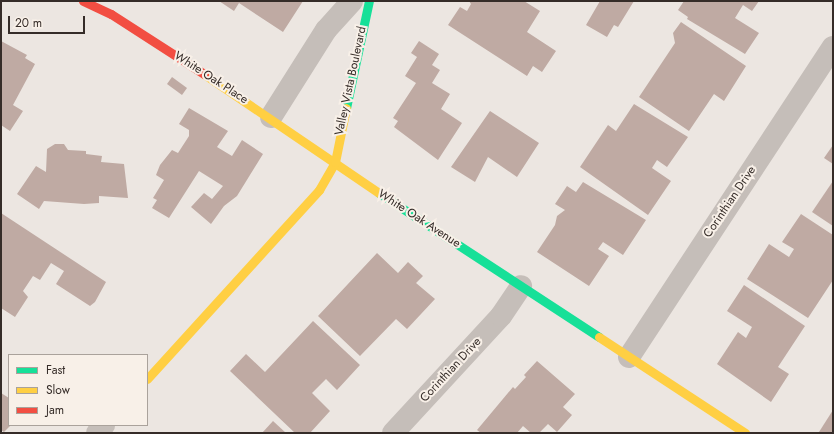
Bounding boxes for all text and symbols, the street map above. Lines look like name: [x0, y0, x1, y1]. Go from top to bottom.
scale bar: [10, 8, 87, 34]
text: 20 m: [15, 14, 42, 32]
street label: Valley Vista Boulevard: [332, 25, 370, 137]
street label: White Oak Place: [171, 49, 251, 107]
street label: Corinthian Drive: [701, 164, 759, 240]
street label: White Oak Avenue: [375, 187, 463, 251]
street label: Corinthian Drive: [417, 335, 485, 405]
legend: [8, 354, 148, 426]
text: Fast: [46, 361, 65, 379]
text: Slow: [46, 381, 70, 399]
text: Jam: [46, 401, 64, 419]

